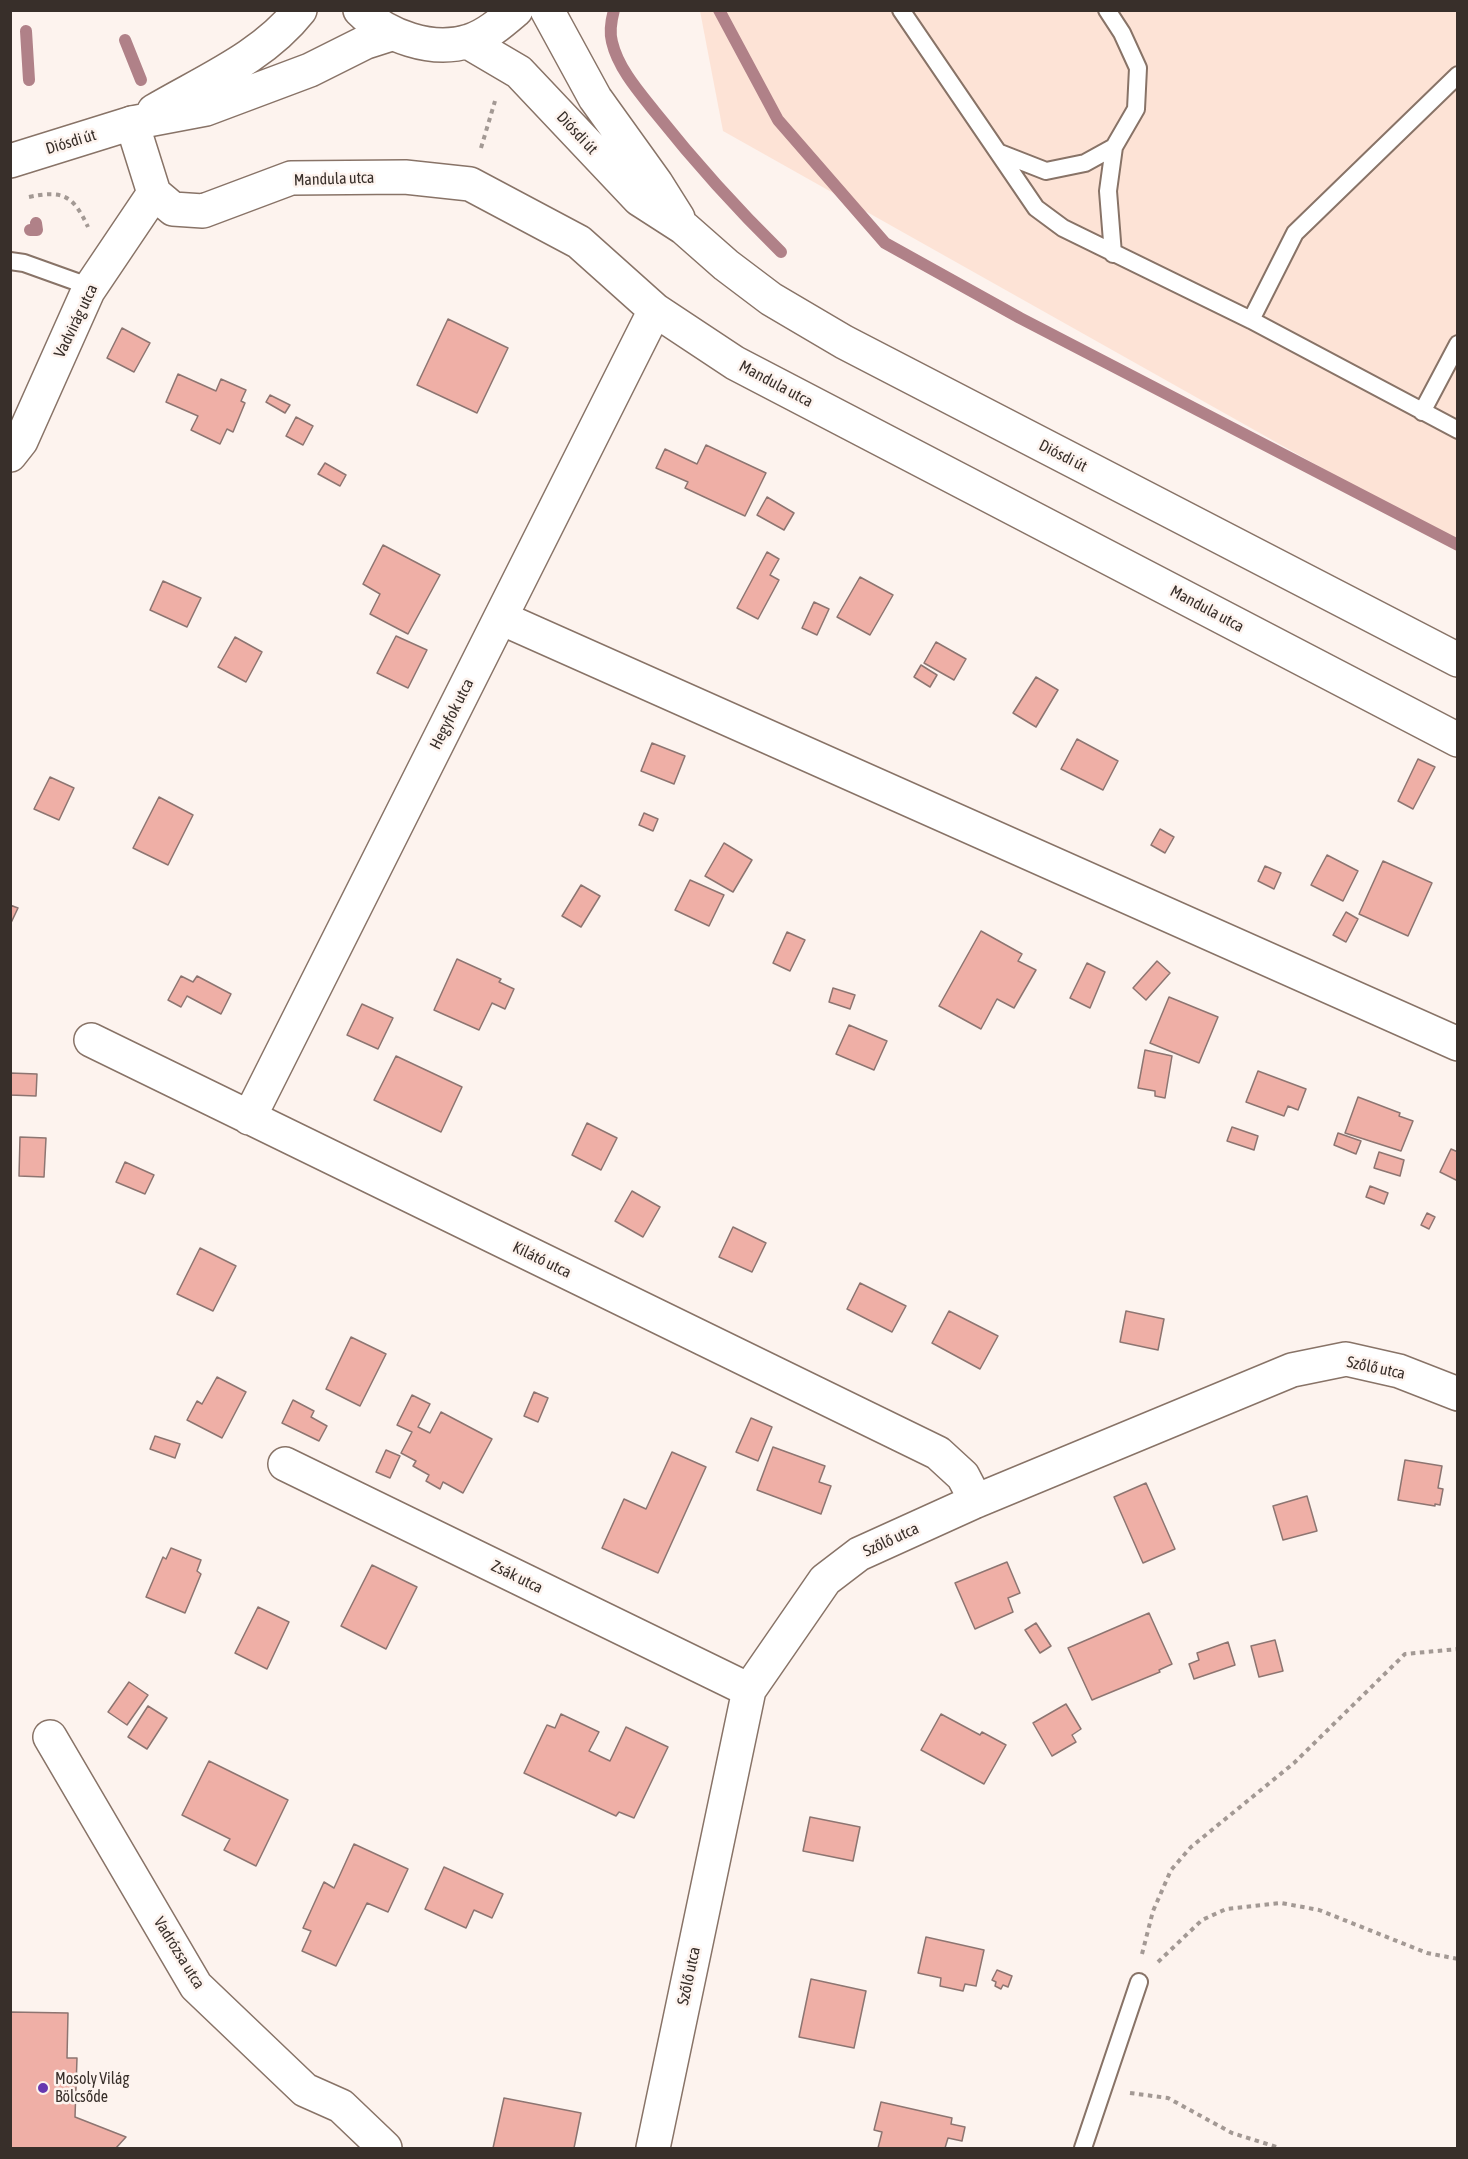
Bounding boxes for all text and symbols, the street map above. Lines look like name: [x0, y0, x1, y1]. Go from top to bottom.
street label: Diósdi út: [552, 108, 602, 158]
street label: Diósdi út: [44, 125, 98, 159]
street label: Mandula utca: [293, 168, 375, 190]
street label: Vadvirág utca: [50, 281, 102, 361]
street label: Mandula utca: [736, 357, 816, 411]
street label: Diósdi út: [1036, 436, 1090, 476]
street label: Mandula utca: [1167, 582, 1247, 636]
street label: Hegyfok utca: [426, 675, 478, 753]
street label: Kilátó utca: [510, 1238, 574, 1282]
street label: Szőlő utca: [1345, 1352, 1407, 1384]
street label: Szőlő utca: [860, 1519, 922, 1561]
street label: Zsák utca: [488, 1556, 546, 1598]
street label: Vadrózsa utca: [149, 1914, 209, 1992]
street label: Szőlő utca: [673, 1945, 705, 2007]
place label: Mosoly Világ Bölcsőde: [55, 2069, 129, 2107]
marker: Mosoly Világ Bölcsőde: [36, 2081, 50, 2095]

